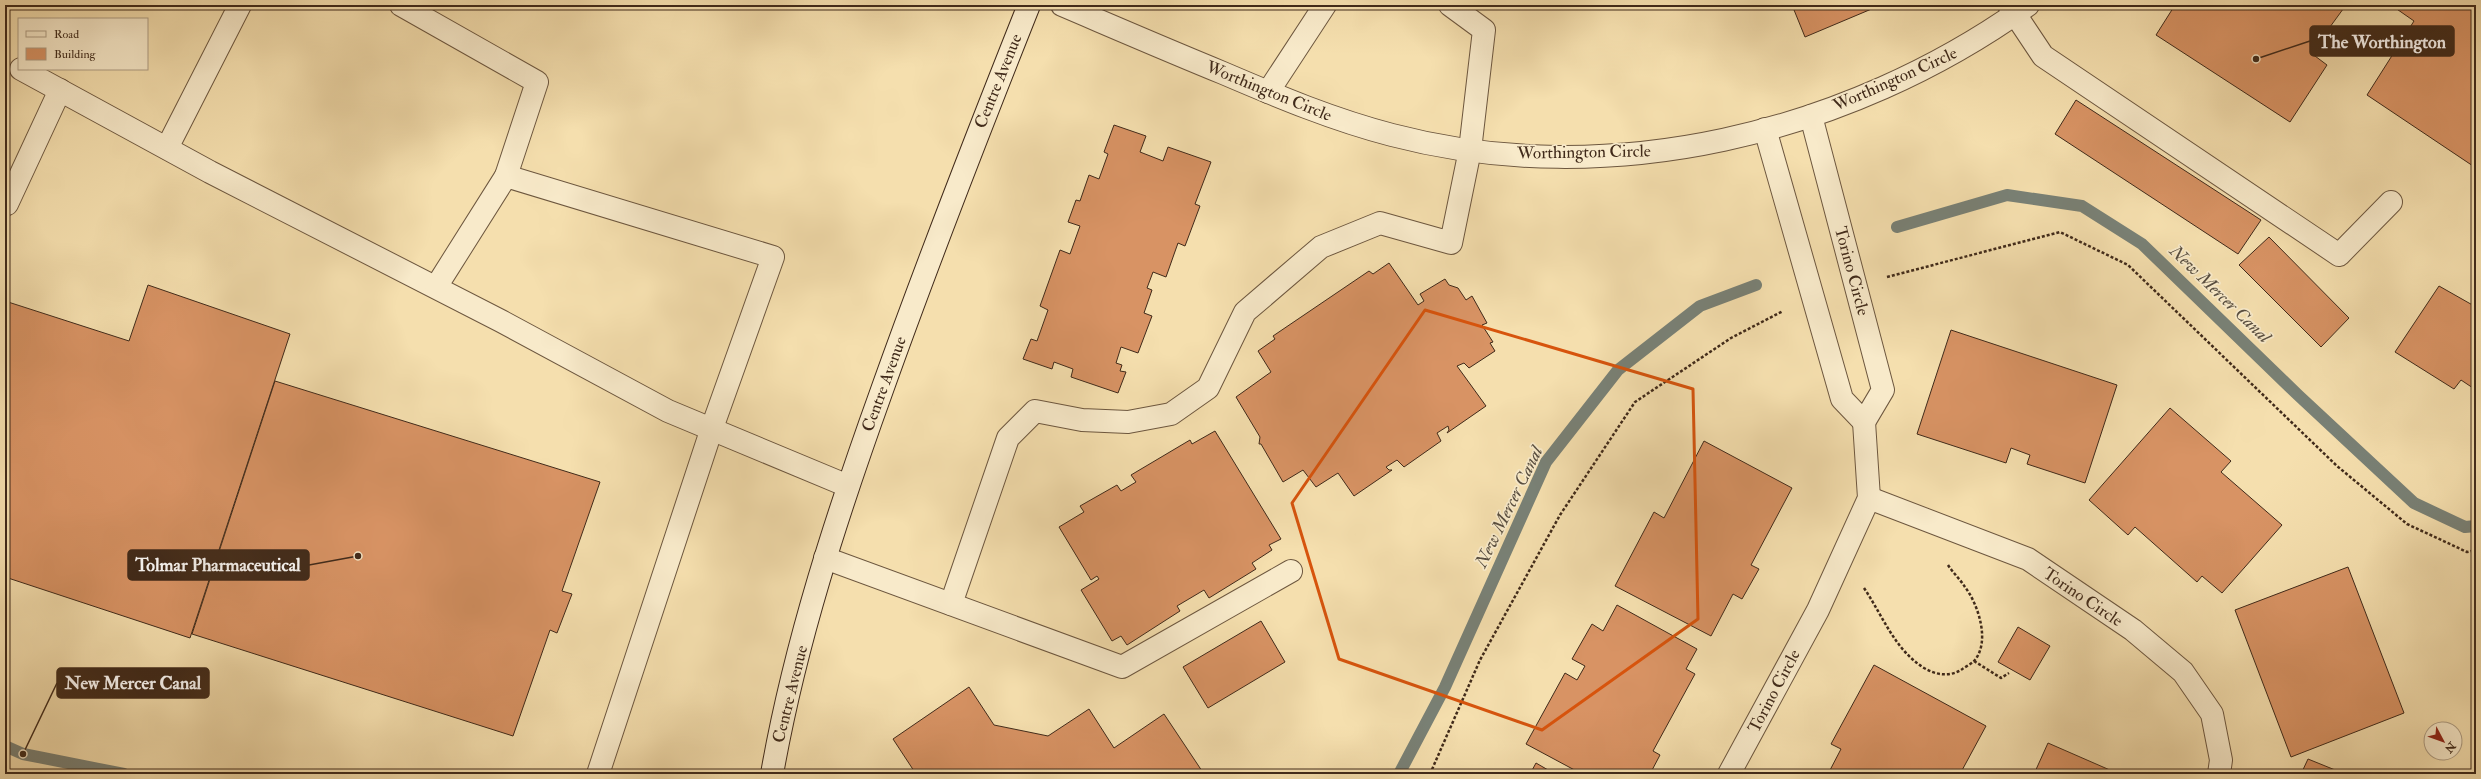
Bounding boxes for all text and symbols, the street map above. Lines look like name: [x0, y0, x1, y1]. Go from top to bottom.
legend: [18, 18, 148, 70]
callout: The Worthington: [2310, 26, 2454, 56]
text: Road: [54, 27, 79, 42]
street label: Centre Avenue: [970, 31, 1026, 131]
text: The Worthington: [2317, 31, 2447, 54]
street label: Worthington Circle: [1829, 42, 1960, 116]
text: Building: [54, 47, 97, 62]
street label: Worthington Circle: [1202, 56, 1335, 126]
street label: Worthington Circle: [1516, 140, 1651, 164]
street label: Torino Circle: [1830, 224, 1874, 318]
water label: New Mercer Canal: [2164, 239, 2277, 349]
street label: Centre Avenue: [857, 333, 911, 435]
water label: New Mercer Canal: [1469, 441, 1549, 572]
callout: Tolmar Pharmaceutical: [128, 550, 309, 580]
text: Tolmar Pharmaceutical: [134, 554, 301, 577]
street label: Torino Circle: [2039, 563, 2127, 631]
street label: Centre Avenue: [768, 643, 812, 745]
street label: Torino Circle: [1743, 646, 1805, 736]
callout: New Mercer Canal: [57, 668, 209, 698]
text: New Mercer Canal: [64, 672, 202, 695]
north arrow: [2423, 721, 2463, 761]
text: N: [2441, 738, 2459, 756]

